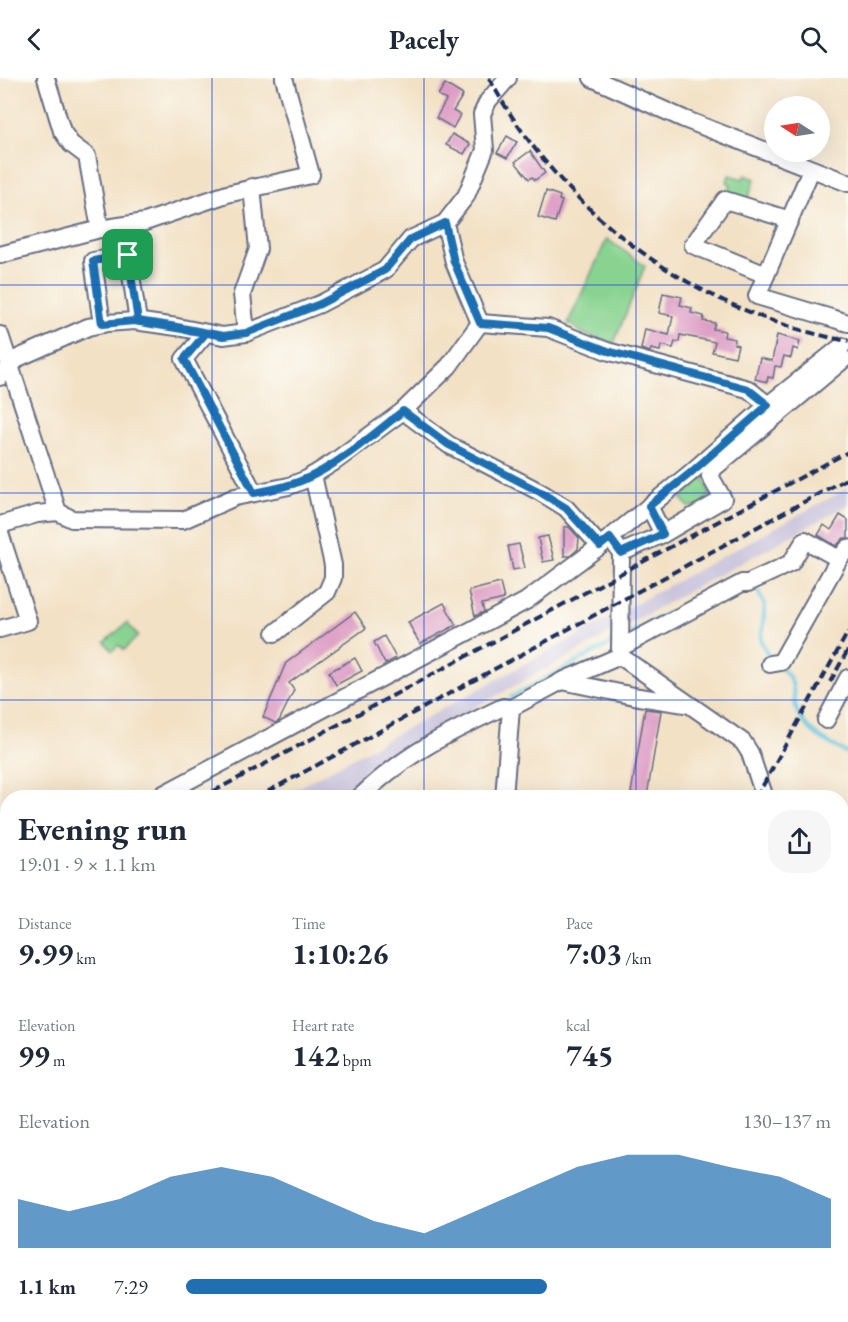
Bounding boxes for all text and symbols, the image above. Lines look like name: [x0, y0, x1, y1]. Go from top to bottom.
text: Pacely: [389, 22, 459, 57]
icon: back: [18, 23, 51, 56]
icon: search: [797, 23, 830, 56]
north arrow: [764, 96, 830, 162]
map controls: [764, 96, 830, 162]
pin: [102, 229, 153, 280]
icon: arrive: [111, 238, 144, 271]
text: Evening run: [18, 807, 187, 850]
button: share: [768, 810, 831, 873]
text: 19:01 · 9 × 1.1 km: [18, 851, 156, 877]
text: Distance: [18, 913, 71, 934]
text: Time: [292, 913, 325, 934]
text: Pace: [566, 913, 593, 934]
text: 9.99: [18, 934, 73, 973]
text: 1:10:26: [292, 934, 388, 973]
text: 7:03: [566, 934, 622, 973]
text: km: [73, 948, 96, 969]
text: /km: [622, 948, 652, 969]
text: Elevation: [18, 1015, 76, 1036]
text: Heart rate: [292, 1015, 354, 1036]
text: kcal: [566, 1015, 590, 1036]
text: 99: [18, 1036, 50, 1075]
text: 142: [292, 1036, 340, 1075]
text: 745: [566, 1036, 614, 1075]
text: m: [50, 1050, 65, 1071]
text: bpm: [340, 1050, 372, 1071]
text: Elevation: [18, 1108, 90, 1134]
text: 130–137 m: [743, 1108, 831, 1134]
text: 1.1 km: [18, 1274, 76, 1300]
text: 7:29: [114, 1274, 148, 1300]

